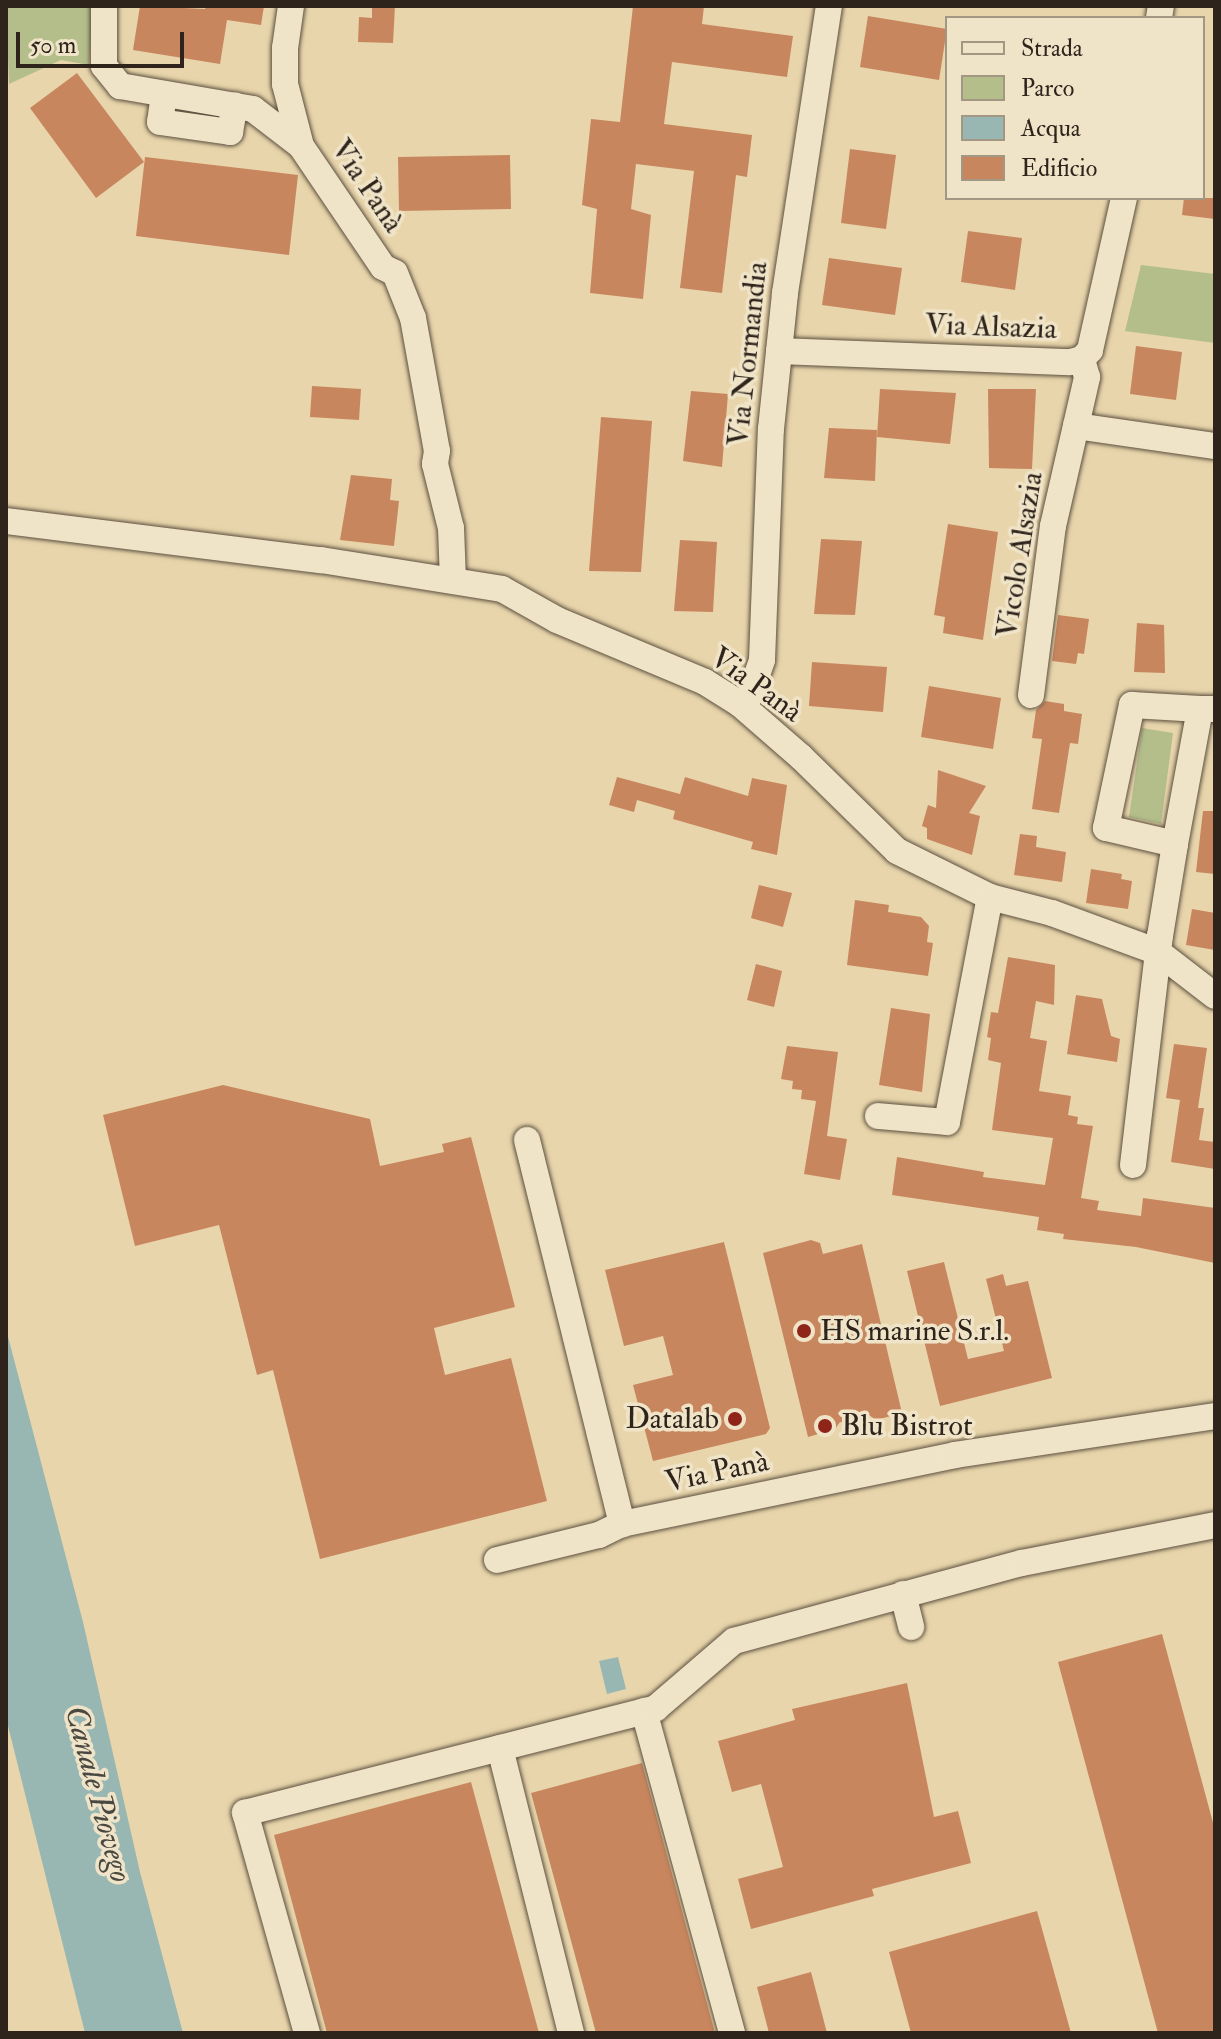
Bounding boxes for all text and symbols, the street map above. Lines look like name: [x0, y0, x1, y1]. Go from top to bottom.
scale bar: [20, 16, 188, 66]
legend: [945, 16, 1205, 200]
text: 50 m: [30, 30, 76, 61]
text: Strada: [1021, 33, 1083, 64]
text: Parco: [1021, 73, 1074, 104]
text: Acqua: [1021, 113, 1081, 144]
street label: Via Panà: [323, 133, 411, 239]
text: Edificio: [1021, 153, 1097, 184]
street label: Via Normandia: [720, 260, 776, 448]
street label: Via Alsazia: [924, 307, 1058, 347]
street label: Vicolo Alsazia: [989, 469, 1051, 641]
street label: Via Panà: [703, 640, 809, 730]
place label: HS marine S.r.l.: [820, 1313, 1009, 1349]
marker: HS marine S.r.l.: [795, 1322, 813, 1340]
place label: Datalab: [625, 1401, 719, 1437]
place label: Blu Bistrot: [841, 1408, 973, 1444]
marker: Datalab: [726, 1410, 744, 1428]
marker: Blu Bistrot: [816, 1417, 834, 1435]
street label: Via Panà: [662, 1444, 772, 1500]
water label: Canale Piovego: [56, 1701, 140, 1887]

